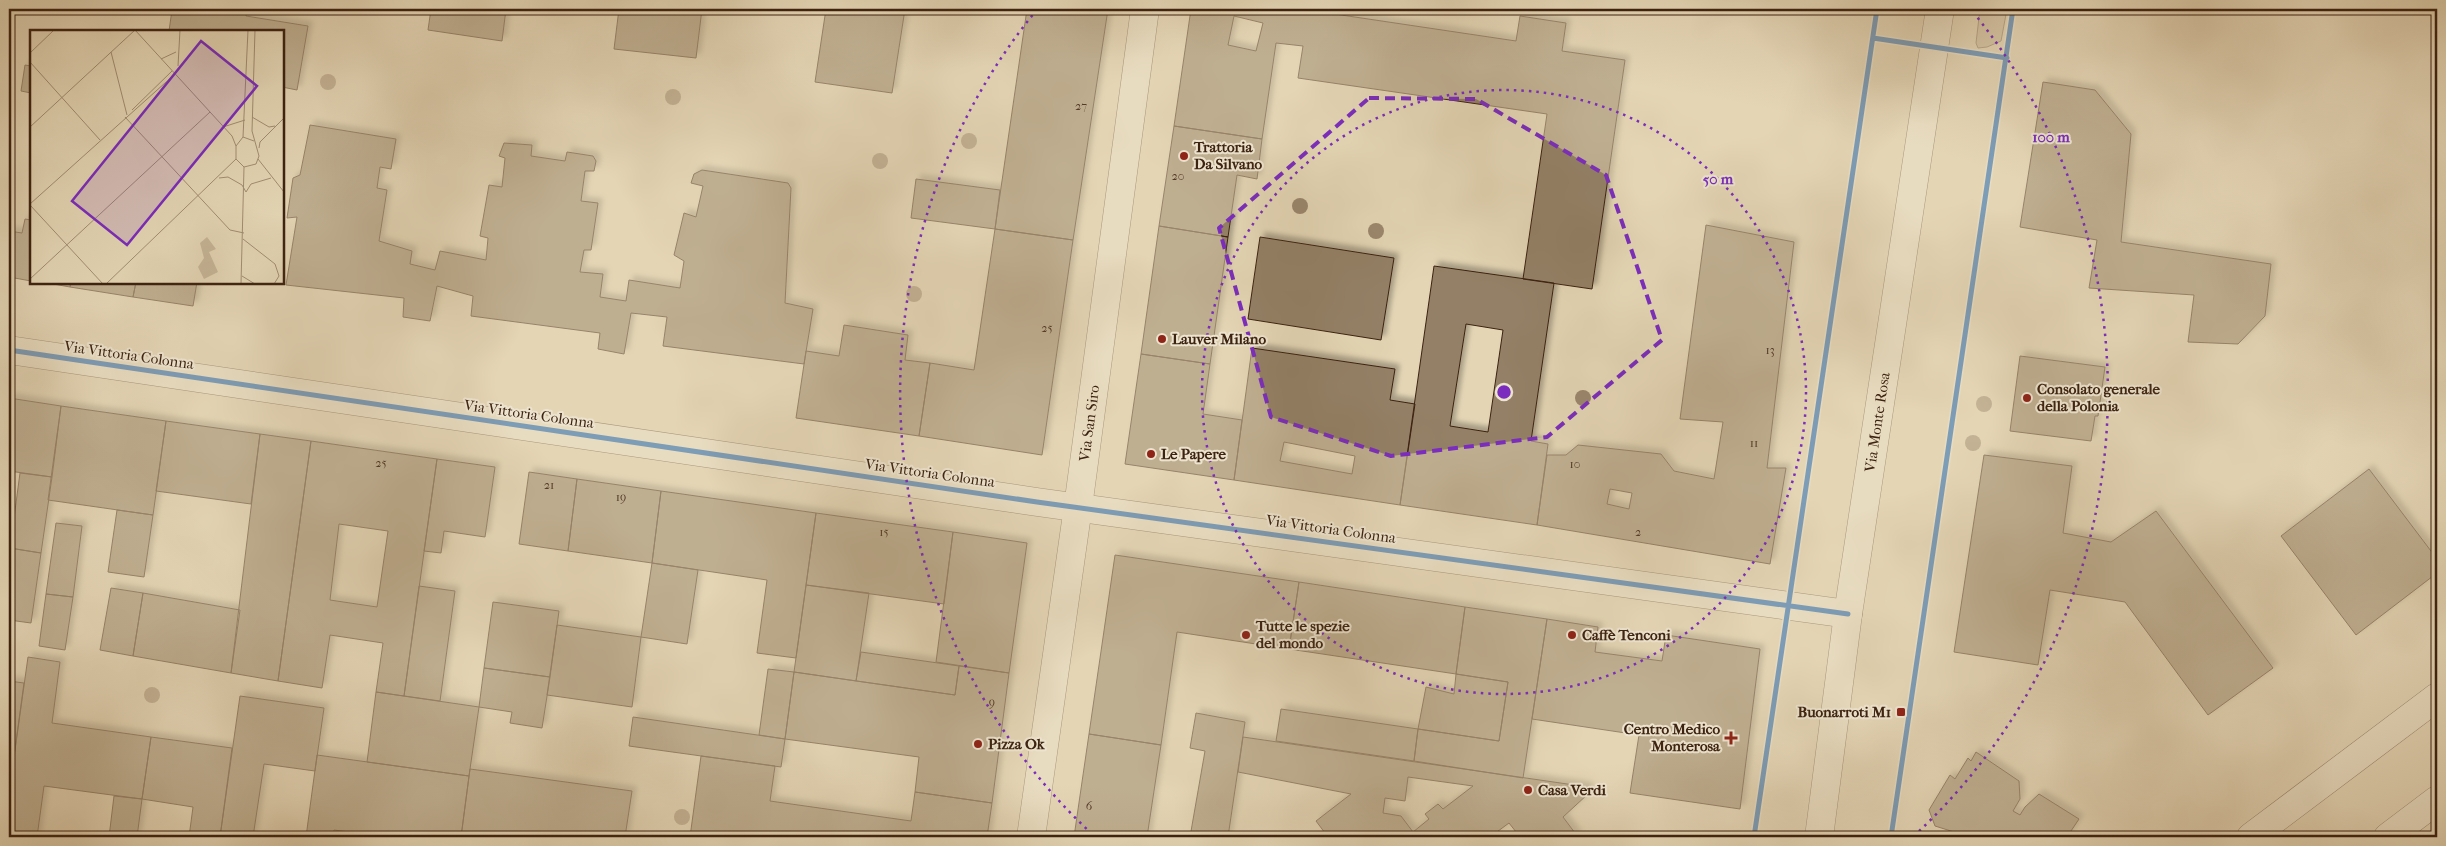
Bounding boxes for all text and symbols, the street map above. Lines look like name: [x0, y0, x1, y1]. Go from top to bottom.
inset map: [30, 30, 284, 284]
house number: 27: [1075, 99, 1087, 113]
text: 100 m: [2032, 128, 2070, 146]
place label: Trattoria Da Silvano: [1193, 138, 1263, 173]
marker: Trattoria Da Silvano: [1178, 150, 1190, 162]
house number: 20: [1172, 169, 1184, 183]
text: 50 m: [1703, 170, 1734, 188]
house number: 25: [1041, 321, 1053, 335]
place label: Lauver Milano: [1172, 330, 1266, 348]
marker: Lauver Milano: [1156, 333, 1168, 345]
street label: Via Vittoria Colonna: [62, 337, 196, 373]
house number: 13: [1765, 343, 1775, 357]
street label: Via Monte Rosa: [1861, 370, 1894, 474]
place label: Consolato generale della Polonia: [2037, 380, 2160, 415]
street label: Via San Siro: [1075, 383, 1103, 463]
centre of rings: [1495, 383, 1513, 401]
marker: Consolato generale della Polonia: [2021, 392, 2033, 404]
street label: Via Vittoria Colonna: [462, 396, 596, 432]
house number: 11: [1750, 436, 1758, 450]
place label: Le Papere: [1161, 445, 1226, 463]
marker: Le Papere: [1145, 448, 1157, 460]
street label: Via Vittoria Colonna: [863, 455, 997, 491]
house number: 25: [375, 456, 387, 470]
house number: 10: [1570, 457, 1580, 471]
house number: 21: [544, 478, 554, 492]
house number: 19: [616, 490, 626, 504]
street label: Via Vittoria Colonna: [1264, 511, 1398, 547]
house number: 15: [879, 525, 889, 539]
house number: 2: [1635, 525, 1641, 539]
place label: Tutte le spezie del mondo: [1255, 617, 1350, 652]
place label: Caffè Tenconi: [1582, 626, 1671, 644]
marker: Tutte le spezie del mondo: [1240, 629, 1252, 641]
marker: Caffè Tenconi: [1566, 629, 1578, 641]
house number: 9: [989, 695, 995, 709]
place label: Buonarroti M1: [1797, 703, 1891, 721]
marker: Buonarroti M1: [1895, 706, 1907, 718]
place label: Centro Medico Monterosa: [1624, 720, 1721, 755]
marker: Centro Medico Monterosa: [1724, 731, 1738, 745]
place label: Pizza Ok: [988, 735, 1046, 753]
marker: Pizza Ok: [972, 738, 984, 750]
place label: Casa Verdi: [1538, 781, 1606, 799]
marker: Casa Verdi: [1522, 784, 1534, 796]
house number: 6: [1086, 799, 1093, 813]

